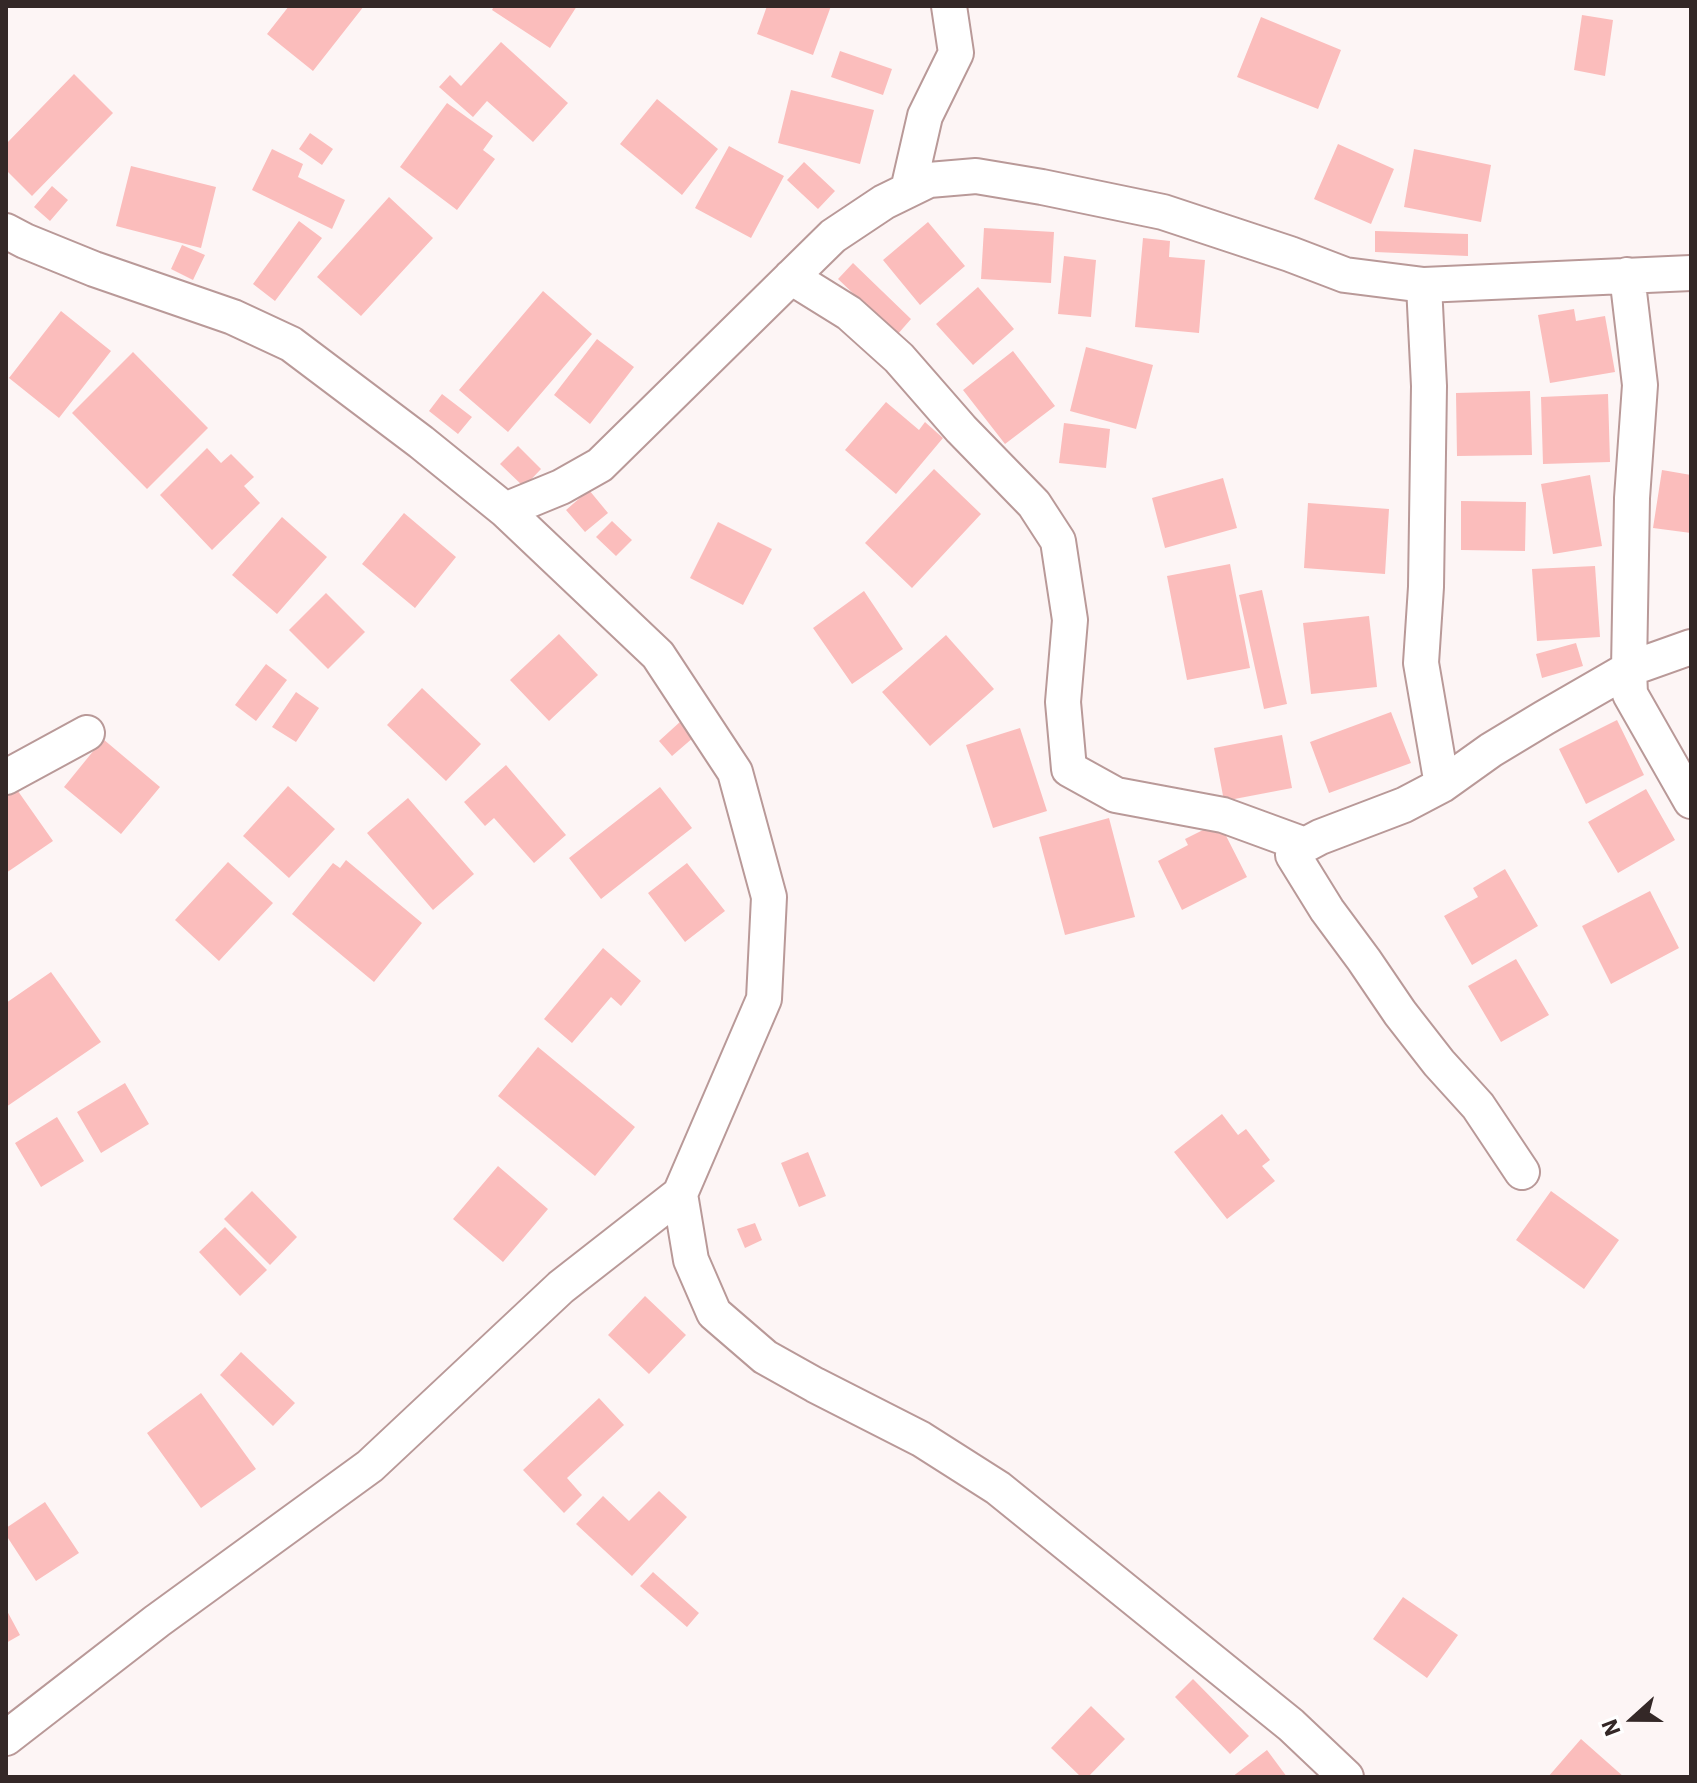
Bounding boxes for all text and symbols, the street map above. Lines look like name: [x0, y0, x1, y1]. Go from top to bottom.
north arrow: [1593, 1679, 1673, 1759]
text: N: [1594, 1715, 1627, 1740]

